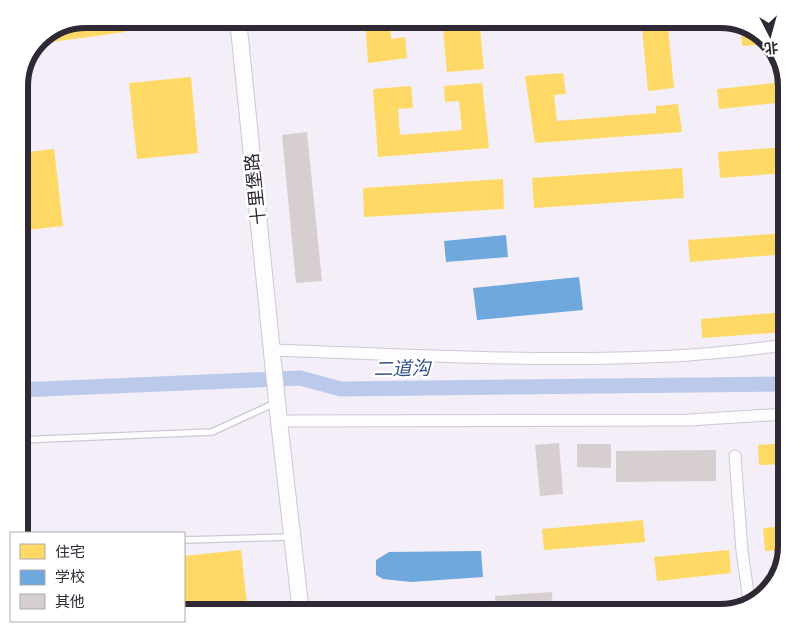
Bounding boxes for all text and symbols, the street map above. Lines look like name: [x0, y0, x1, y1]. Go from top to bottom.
north arrow: [745, 10, 795, 60]
text: 北: [763, 38, 779, 58]
street label: 十里堡路: [240, 152, 270, 226]
water label: 二道沟: [373, 355, 433, 380]
legend: [10, 532, 185, 622]
text: 住宅: [55, 542, 85, 561]
text: 学校: [55, 567, 85, 586]
text: 其他: [55, 592, 85, 611]

